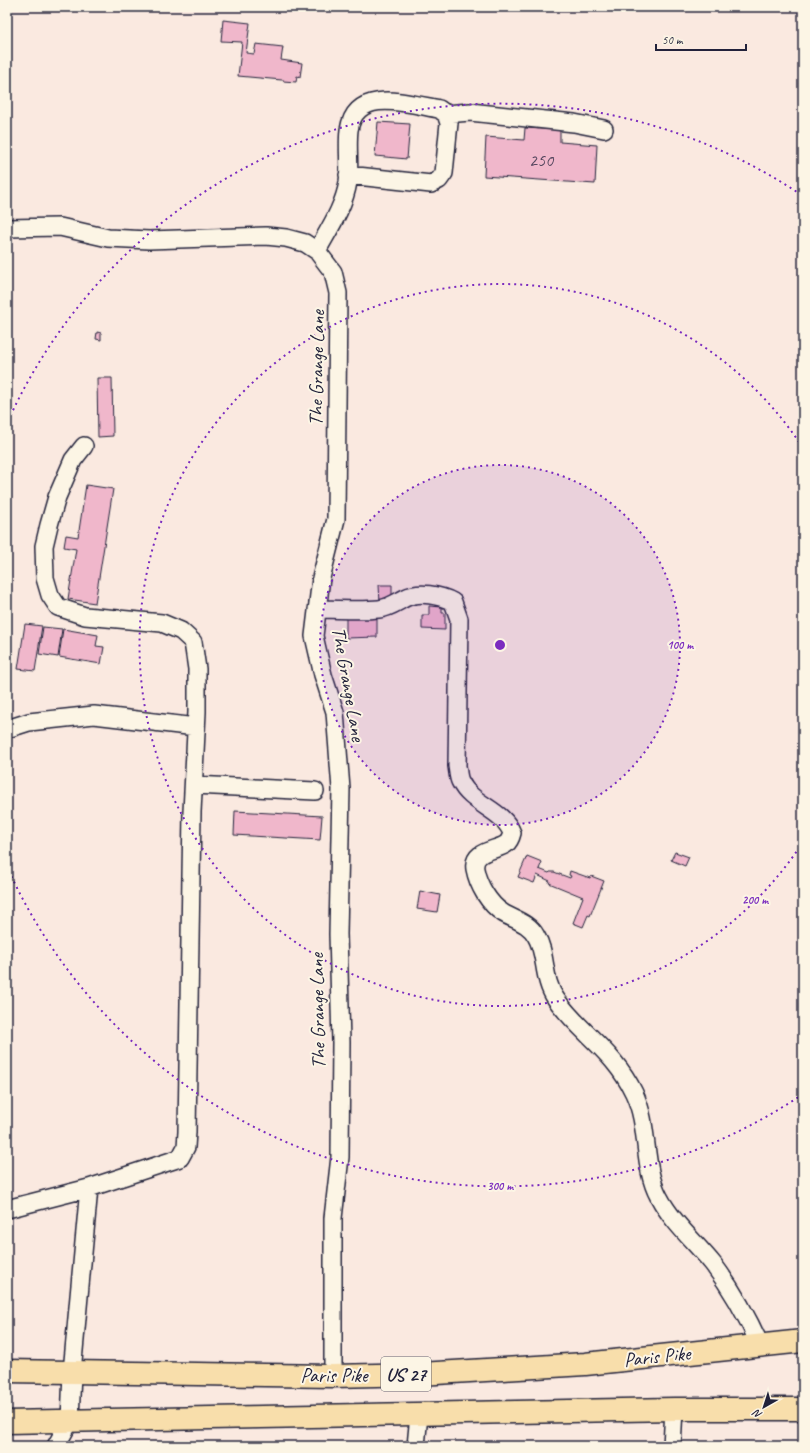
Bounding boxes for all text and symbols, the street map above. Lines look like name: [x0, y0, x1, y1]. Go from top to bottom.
scale bar: [656, 26, 746, 52]
text: 50 m: [662, 32, 684, 48]
house number: 250: [529, 149, 555, 171]
street label: The Grange Lane: [303, 309, 330, 426]
street label: The Grange Lane: [326, 625, 371, 745]
text: 100 m: [667, 637, 694, 653]
centre of rings: [493, 638, 507, 652]
text: 200 m: [742, 892, 769, 908]
street label: The Grange Lane: [304, 952, 331, 1069]
text: 300 m: [487, 1178, 514, 1194]
street label: Paris Pike: [623, 1340, 693, 1372]
road number: US 27: [381, 1357, 431, 1391]
street label: Paris Pike: [301, 1363, 369, 1388]
north arrow: [744, 1387, 784, 1427]
text: N: [749, 1406, 765, 1422]

